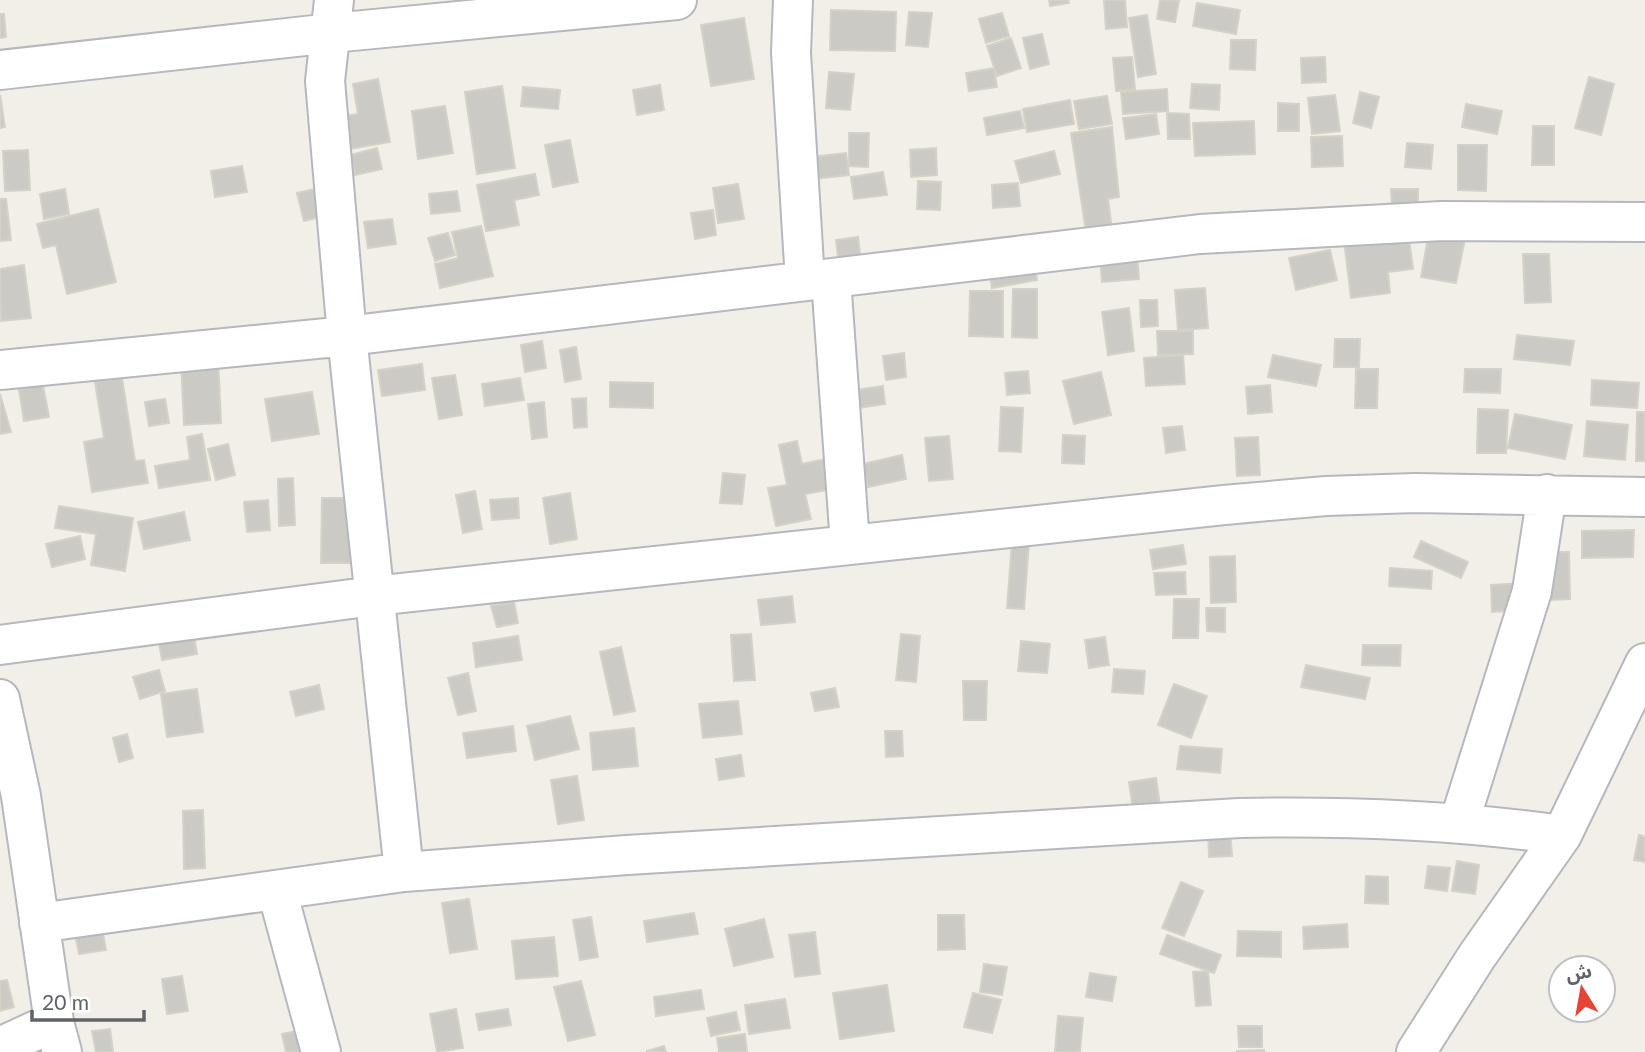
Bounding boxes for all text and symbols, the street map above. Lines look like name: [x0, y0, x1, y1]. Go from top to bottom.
north arrow: [1547, 954, 1617, 1024]
text: ش: [1564, 958, 1594, 986]
scale bar: [32, 978, 144, 1022]
text: 20 m: [42, 989, 89, 1014]

